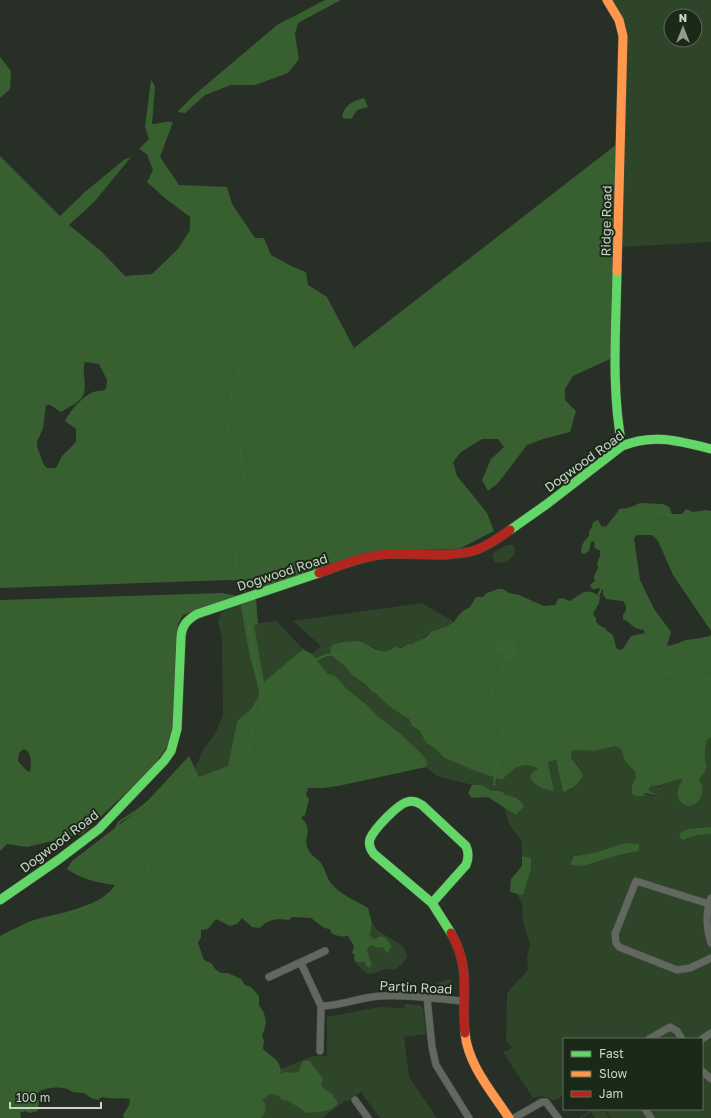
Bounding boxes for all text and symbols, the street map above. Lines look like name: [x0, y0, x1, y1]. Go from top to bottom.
north arrow: [663, 8, 703, 48]
text: N: [679, 11, 687, 24]
street label: Ridge Road: [597, 185, 615, 257]
street label: Dogwood Road: [541, 427, 627, 495]
street label: Dogwood Road: [235, 550, 329, 594]
street label: Dogwood Road: [17, 806, 101, 876]
street label: Partin Road: [379, 977, 453, 997]
legend: [563, 1038, 703, 1110]
text: Fast: [599, 1046, 624, 1061]
text: Slow: [599, 1066, 627, 1081]
scale bar: [10, 1084, 101, 1110]
text: Jam: [599, 1086, 623, 1101]
text: 100 m: [16, 1090, 50, 1105]

